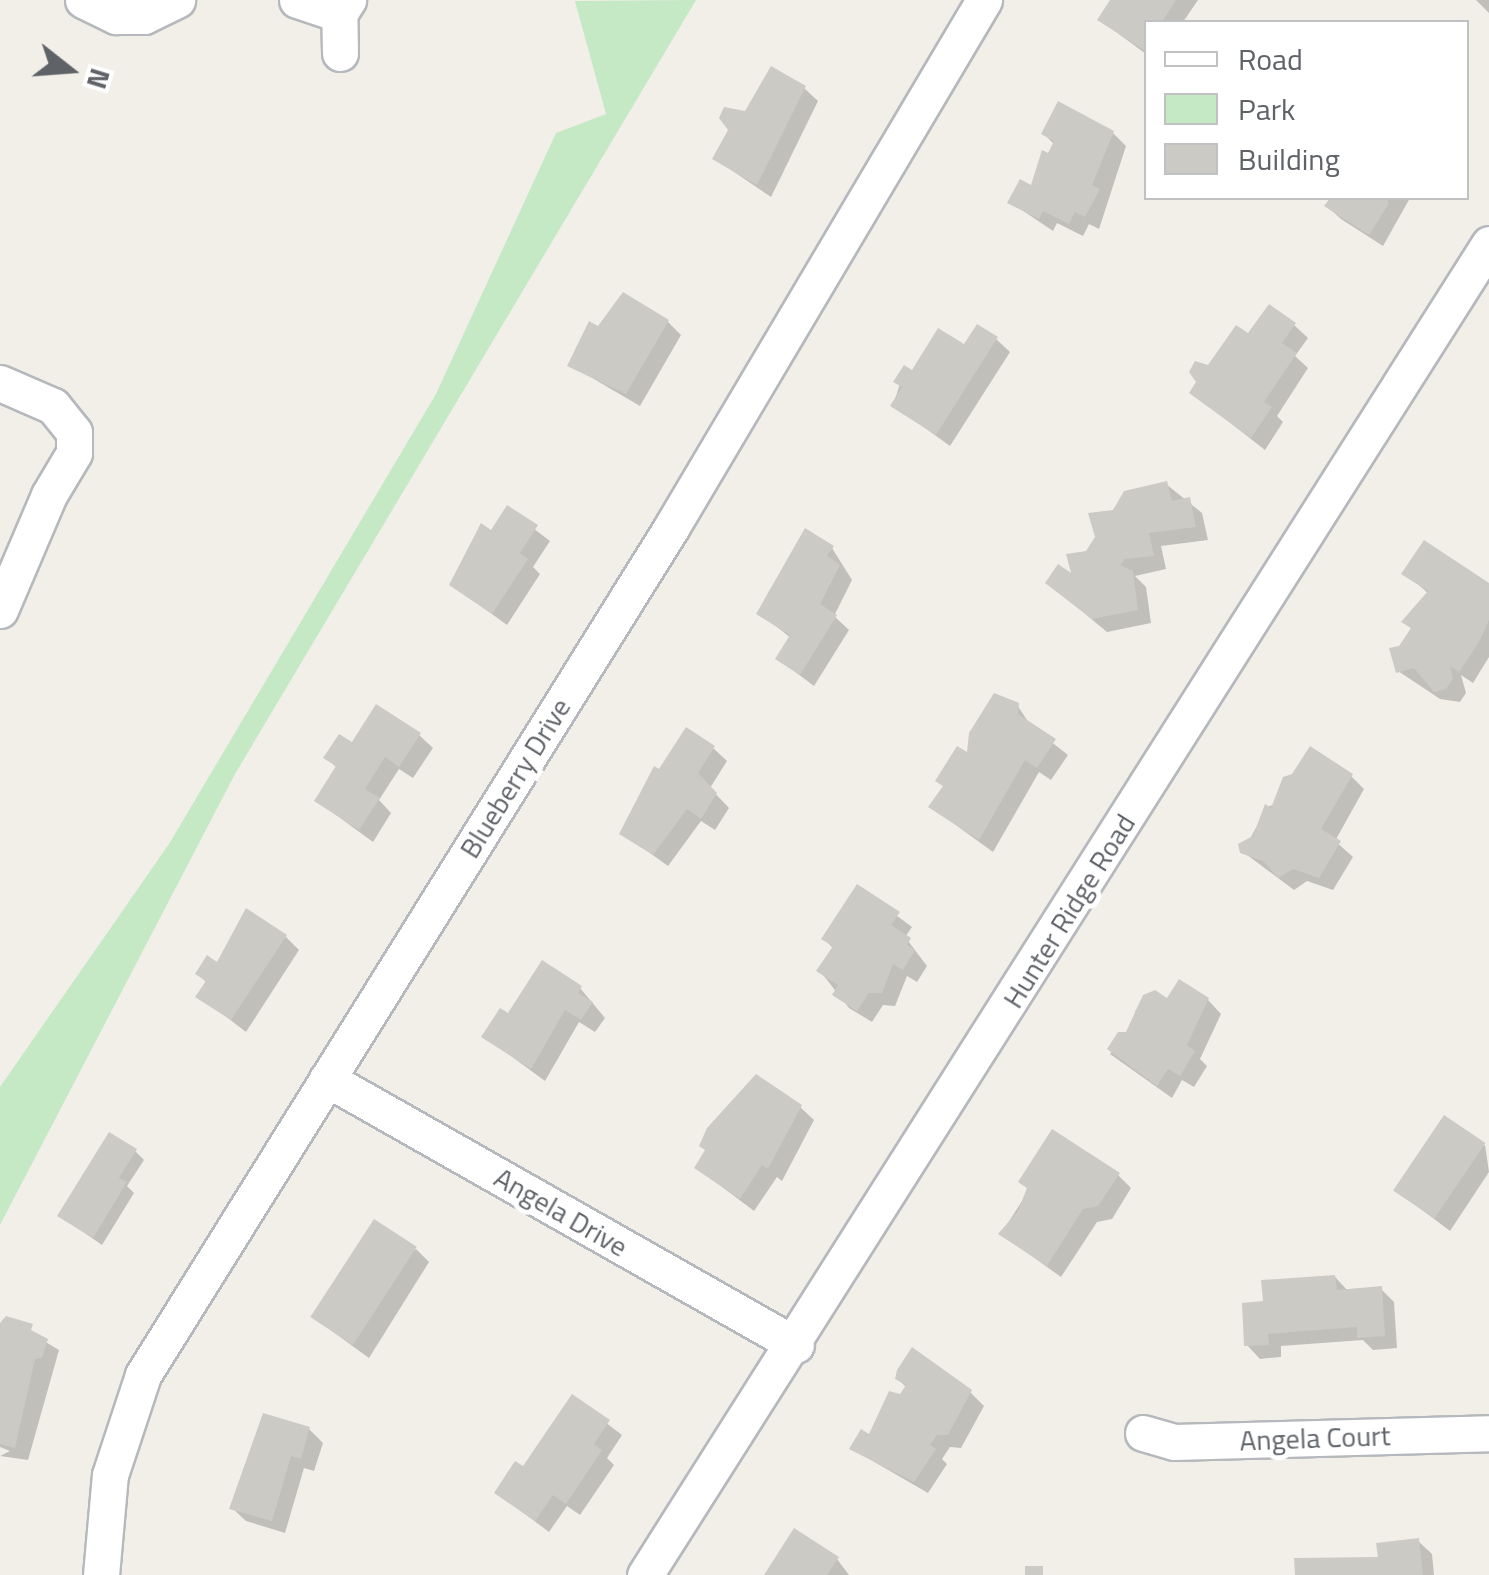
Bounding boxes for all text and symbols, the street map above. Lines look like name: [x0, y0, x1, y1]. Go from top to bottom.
north arrow: [20, 20, 120, 120]
legend: [1144, 20, 1469, 200]
text: Road: [1238, 36, 1303, 82]
text: N: [76, 63, 123, 94]
text: Park: [1238, 86, 1295, 132]
text: Building: [1238, 136, 1340, 182]
street label: Blueberry Drive: [453, 692, 577, 864]
street label: Hunter Ridge Road: [996, 808, 1142, 1014]
street label: Angela Drive: [488, 1160, 634, 1264]
street label: Angela Court: [1239, 1419, 1391, 1457]

